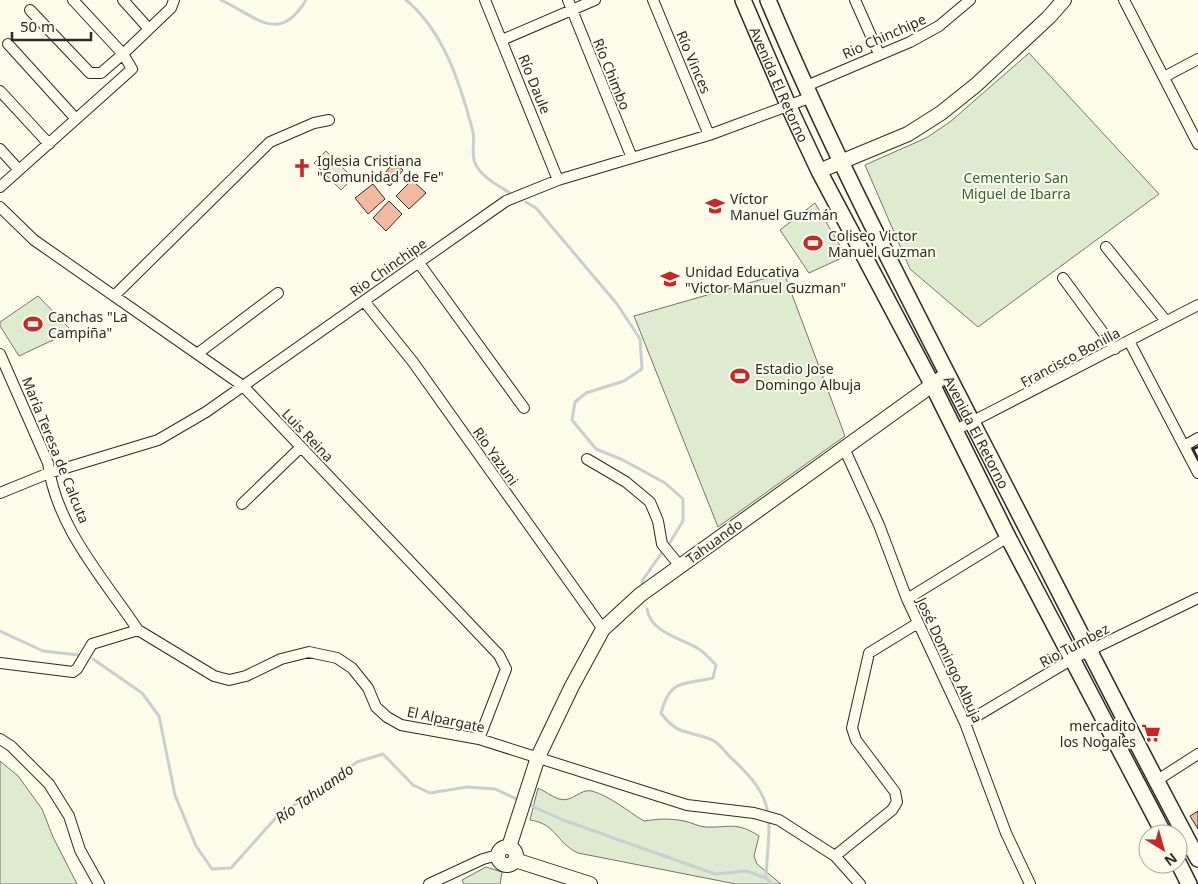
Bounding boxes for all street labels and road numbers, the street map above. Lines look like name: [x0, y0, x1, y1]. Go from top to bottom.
street label: Rio Chinchipe: [839, 9, 929, 63]
street label: Avenida El Retorno: [746, 24, 814, 145]
street label: Río Vinces: [672, 28, 716, 97]
street label: Río Chimbo: [589, 35, 635, 113]
street label: Río Daule: [514, 51, 556, 117]
street label: Rio Chinchipe: [346, 233, 430, 301]
street label: Francisco Bonilla: [1017, 323, 1123, 391]
street label: Avenida El Retorno: [940, 372, 1014, 492]
street label: María Teresa de Calcuta: [18, 374, 94, 526]
street label: Luis Reina: [278, 404, 338, 466]
street label: Rio Yazuni: [469, 423, 523, 489]
street label: Tahuando: [682, 514, 746, 568]
street label: José Domingo Albuja: [912, 592, 987, 726]
street label: Rio Tumbez: [1036, 619, 1112, 671]
street label: El Alpargate: [405, 701, 487, 737]

